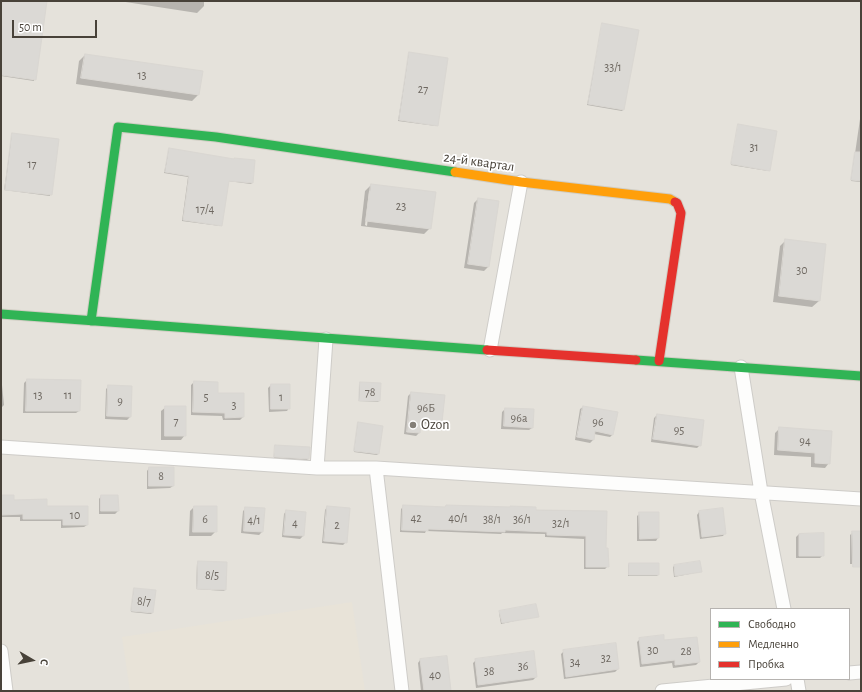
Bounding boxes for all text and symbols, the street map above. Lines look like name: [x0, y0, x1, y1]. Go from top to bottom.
scale bar: [14, 12, 99, 38]
text: 50 m: [19, 21, 42, 33]
house number: 33/1: [604, 60, 622, 74]
house number: 13: [137, 68, 147, 82]
house number: 27: [418, 82, 428, 96]
house number: 31: [749, 140, 759, 154]
street label: 24-й квартал: [442, 149, 516, 175]
house number: 17: [27, 157, 37, 171]
house number: 23: [396, 199, 406, 213]
house number: 17/4: [196, 202, 214, 216]
house number: 30: [796, 263, 808, 277]
house number: 78: [365, 385, 375, 399]
house number: 13: [33, 388, 43, 402]
house number: 11: [64, 388, 72, 402]
house number: 5: [203, 390, 209, 404]
house number: 1: [279, 390, 283, 404]
house number: 9: [117, 394, 123, 408]
house number: 3: [232, 398, 236, 412]
house number: 96Б: [417, 401, 435, 415]
house number: 96а: [511, 411, 527, 425]
house number: 7: [173, 414, 179, 428]
house number: 96: [592, 415, 604, 429]
place label: Ozon: [421, 417, 449, 433]
marker: Ozon: [408, 420, 418, 430]
house number: 95: [674, 423, 684, 437]
house number: 94: [799, 434, 811, 448]
house number: 8: [158, 469, 164, 483]
house number: 10: [70, 508, 80, 522]
house number: 42: [410, 511, 422, 525]
house number: 40/1: [448, 511, 468, 525]
house number: 6: [202, 512, 208, 526]
house number: 38/1: [483, 512, 501, 526]
house number: 36/1: [513, 512, 531, 526]
house number: 4/1: [247, 513, 261, 527]
house number: 4: [292, 516, 298, 530]
house number: 32/1: [552, 516, 570, 530]
house number: 2: [334, 518, 340, 532]
house number: 8/5: [205, 568, 219, 582]
house number: 8/7: [137, 594, 151, 608]
legend: [710, 608, 850, 680]
text: Свободно: [748, 618, 796, 630]
text: Медленно: [748, 638, 799, 650]
north arrow: [12, 640, 52, 680]
house number: 30: [647, 643, 659, 657]
house number: 28: [680, 644, 692, 658]
house number: 32: [601, 651, 611, 665]
house number: 34: [570, 655, 580, 669]
text: С: [38, 658, 50, 666]
text: Пробка: [748, 658, 785, 670]
house number: 36: [518, 659, 528, 673]
house number: 38: [484, 664, 494, 678]
house number: 40: [429, 668, 441, 682]

